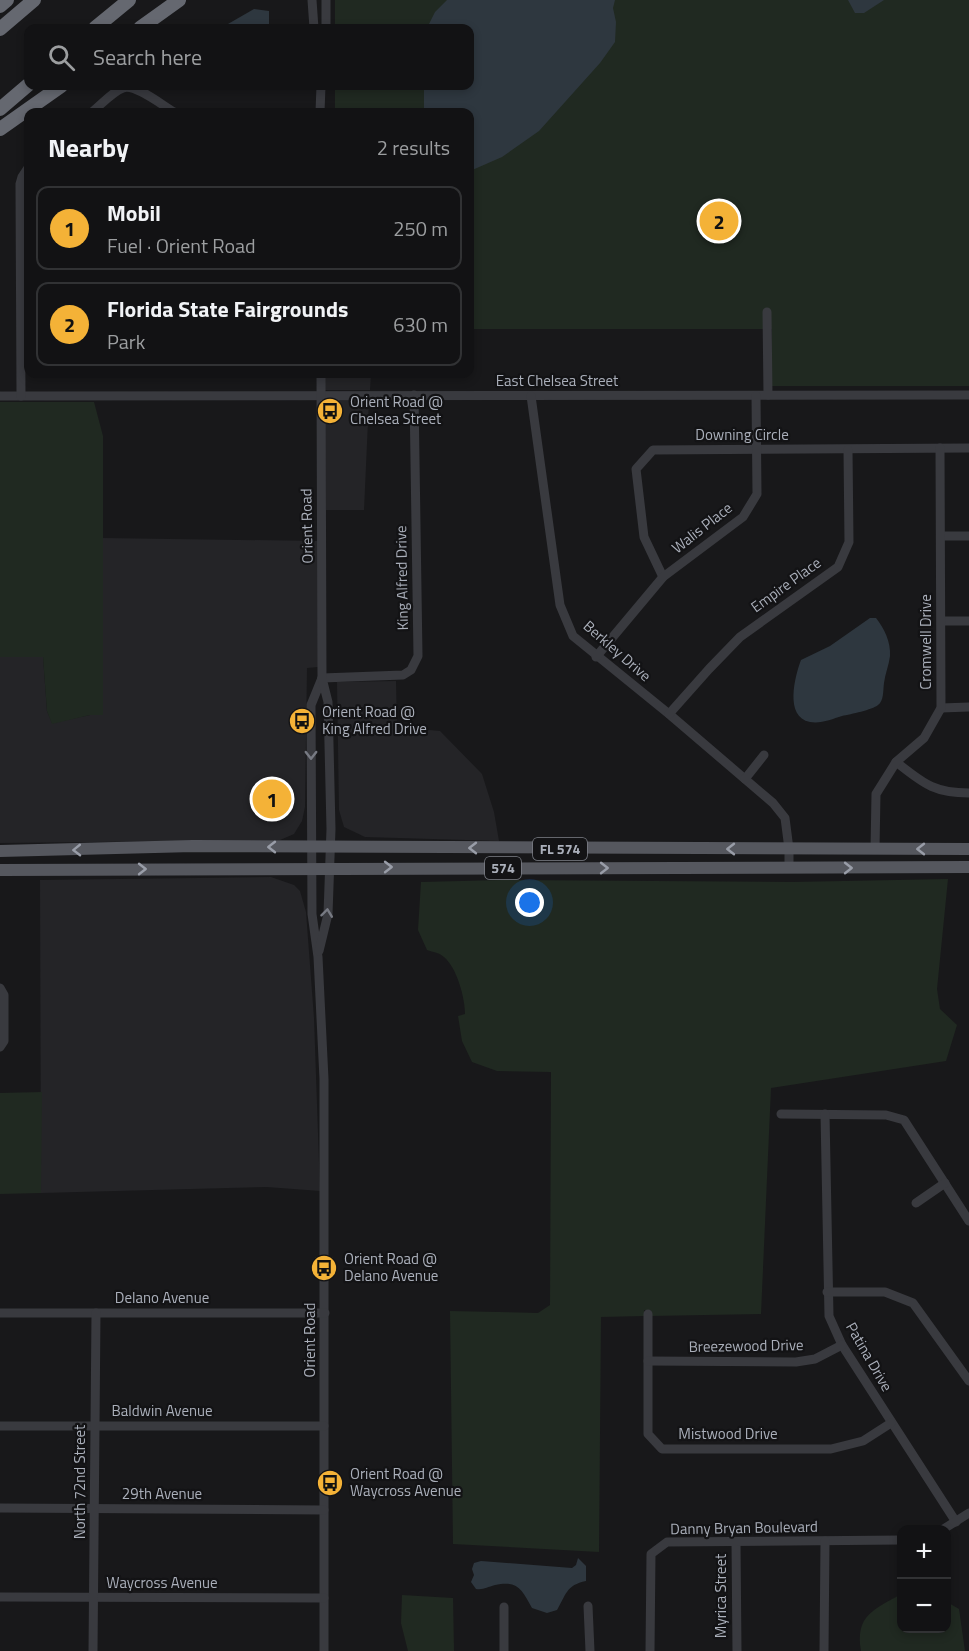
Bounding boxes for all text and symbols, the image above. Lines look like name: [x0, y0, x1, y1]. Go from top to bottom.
search box: [24, 24, 474, 90]
text: Search here: [93, 40, 202, 74]
icon: search: [45, 41, 78, 74]
text: Nearby: [48, 128, 129, 167]
text: 2 results: [377, 132, 450, 163]
text: Mobil: [107, 196, 161, 230]
pin: 2: [700, 198, 738, 244]
text: 1: [64, 213, 75, 244]
text: 250 m: [393, 213, 448, 244]
text: Fuel · Orient Road: [107, 230, 256, 261]
text: Florida State Fairgrounds: [107, 292, 348, 326]
text: 2: [64, 309, 75, 340]
text: 630 m: [393, 309, 448, 340]
text: Park: [107, 326, 145, 357]
street label: East Chelsea Street: [496, 369, 619, 392]
place label: Orient Road @ Chelsea Street: [350, 390, 443, 430]
bus stop icon: Orient Road @ Chelsea Street: [315, 396, 345, 426]
street label: Downing Circle: [695, 423, 789, 446]
street label: Orient Road: [294, 488, 319, 564]
street label: Walis Place: [666, 497, 737, 559]
street label: King Alfred Drive: [389, 525, 414, 631]
street label: Empire Place: [746, 551, 826, 618]
street label: Cromwell Drive: [914, 594, 937, 690]
street label: Berkley Drive: [578, 615, 656, 687]
place label: Orient Road @ King Alfred Drive: [322, 700, 427, 740]
bus stop icon: Orient Road @ King Alfred Drive: [287, 706, 317, 736]
one-way arrow: [305, 751, 317, 760]
pin: 1: [252, 776, 292, 822]
road number: FL 574: [533, 838, 587, 860]
one-way arrow: [267, 841, 276, 853]
one-way arrow: [468, 842, 477, 854]
one-way arrow: [726, 843, 735, 855]
one-way arrow: [917, 843, 926, 855]
one-way arrow: [72, 844, 81, 856]
road number: 574: [485, 857, 521, 879]
one-way arrow: [384, 861, 393, 873]
one-way arrow: [600, 862, 609, 874]
one-way arrow: [843, 862, 852, 874]
one-way arrow: [138, 863, 147, 875]
your location: [515, 888, 544, 917]
one-way arrow: [321, 908, 333, 917]
place label: Orient Road @ Delano Avenue: [344, 1247, 438, 1287]
bus stop icon: Orient Road @ Delano Avenue: [309, 1253, 339, 1283]
street label: Delano Avenue: [115, 1286, 209, 1309]
street label: Orient Road: [298, 1302, 321, 1378]
street label: Patina Drive: [840, 1318, 899, 1396]
street label: Breezewood Drive: [688, 1333, 804, 1358]
street label: Baldwin Avenue: [111, 1399, 213, 1422]
street label: Mistwood Drive: [678, 1422, 778, 1445]
street label: North 72nd Street: [68, 1424, 91, 1539]
place label: Orient Road @ Waycross Avenue: [350, 1462, 461, 1502]
bus stop icon: Orient Road @ Waycross Avenue: [315, 1468, 345, 1498]
street label: 29th Avenue: [122, 1482, 202, 1505]
street label: Danny Bryan Boulevard: [670, 1515, 818, 1540]
map controls: [897, 1525, 951, 1633]
button: +: [897, 1525, 951, 1579]
street label: Myrica Street: [709, 1553, 732, 1638]
street label: Waycross Avenue: [106, 1571, 218, 1594]
button: −: [897, 1579, 951, 1633]

